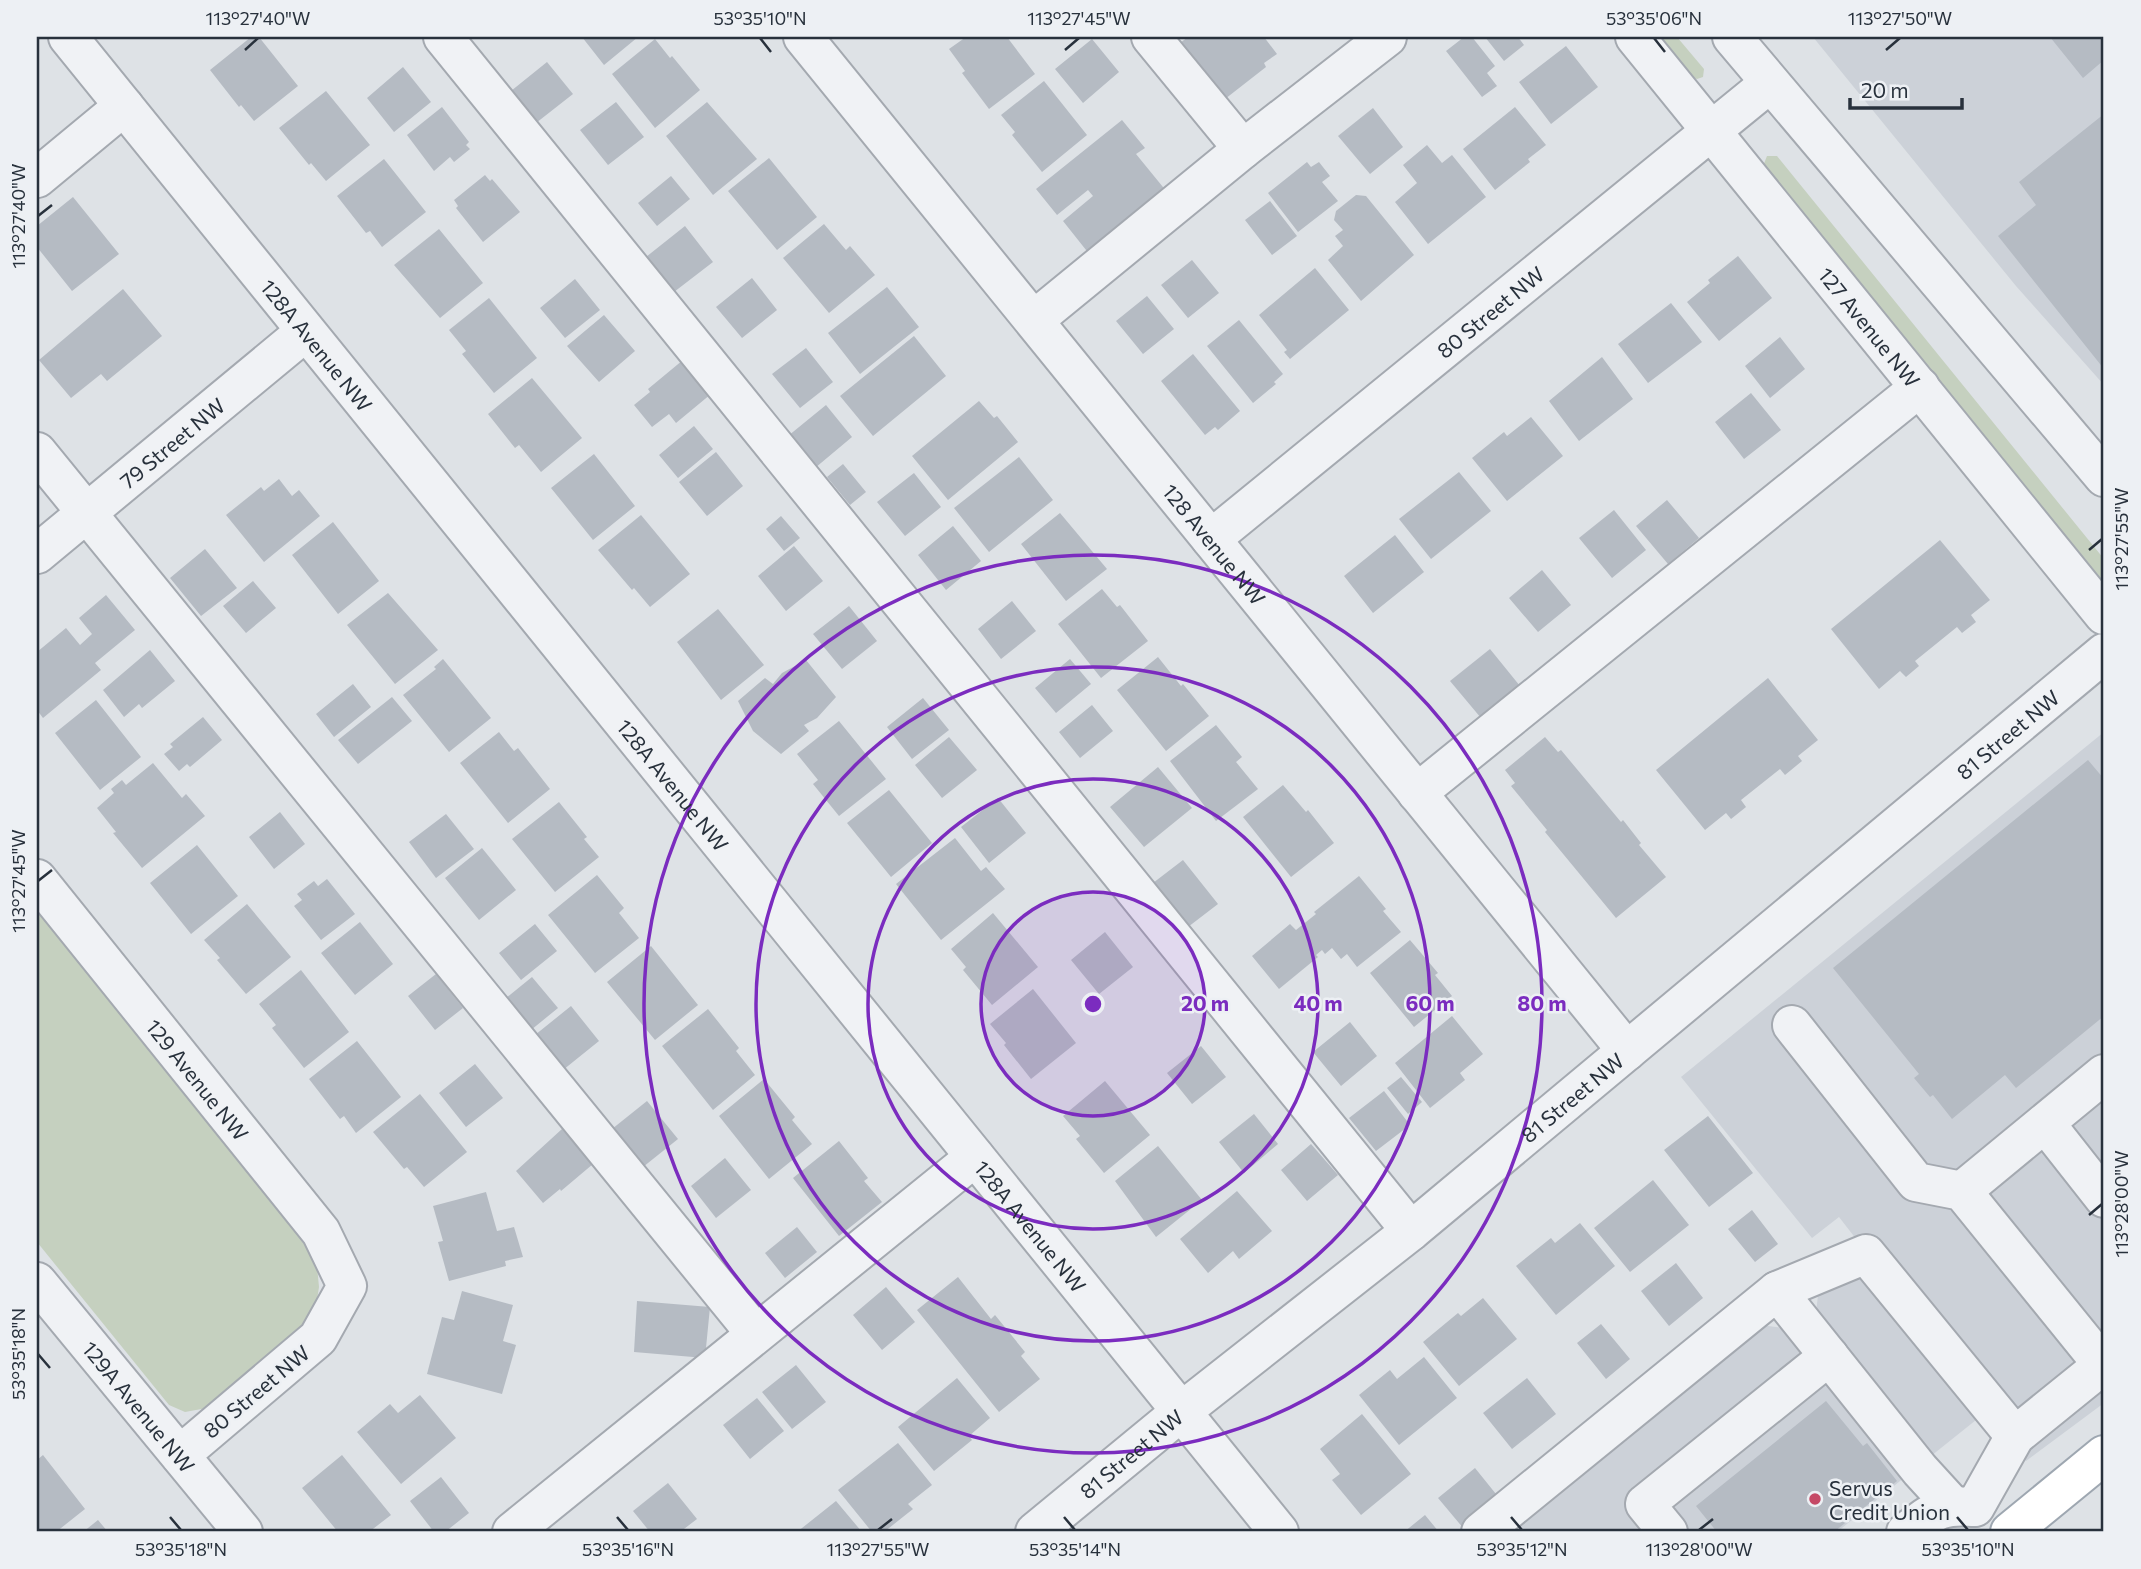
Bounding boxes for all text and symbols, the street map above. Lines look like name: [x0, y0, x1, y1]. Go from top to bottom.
text: 113°27'40"W: [206, 7, 310, 29]
text: 53°35'10"N: [714, 7, 807, 29]
text: 113°27'45"W: [1027, 7, 1131, 29]
text: 53°35'06"N: [1606, 7, 1702, 29]
text: 113°27'50"W: [1848, 7, 1952, 29]
scale bar: [1850, 66, 1962, 110]
text: 20 m: [1861, 77, 1909, 102]
text: 113°27'40"W: [7, 164, 29, 268]
street label: 80 Street NW: [1431, 260, 1549, 363]
street label: 127 Avenue NW: [1814, 262, 1926, 392]
street label: 128A Avenue NW: [256, 274, 378, 416]
street label: 79 Street NW: [114, 392, 229, 493]
street label: 128 Avenue NW: [1158, 478, 1271, 609]
text: 113°27'55"W: [2110, 488, 2132, 590]
street label: 81 Street NW: [1951, 684, 2064, 784]
street label: 128A Avenue NW: [613, 713, 734, 856]
text: 113°27'45"W: [7, 829, 29, 933]
text: 20 m: [1181, 990, 1229, 1015]
text: 40 m: [1293, 990, 1343, 1015]
text: 60 m: [1405, 990, 1455, 1015]
text: 80 m: [1517, 990, 1567, 1015]
centre of rings: [1081, 992, 1105, 1016]
street label: 129 Avenue NW: [142, 1013, 254, 1145]
street label: 81 Street NW: [1515, 1047, 1628, 1147]
text: 113°28'00"W: [2110, 1150, 2132, 1258]
street label: 128A Avenue NW: [970, 1155, 1092, 1297]
text: 53°35'18"N: [7, 1308, 29, 1400]
street label: 129A Avenue NW: [78, 1336, 201, 1477]
street label: 80 Street NW: [198, 1339, 314, 1443]
street label: 81 Street NW: [1074, 1403, 1188, 1503]
place label: Servus Credit Union: [1829, 1475, 1950, 1524]
marker: Servus Credit Union: [1807, 1491, 1823, 1507]
text: 53°35'18"N: [135, 1538, 227, 1560]
text: 53°35'16"N: [582, 1538, 674, 1560]
text: 113°27'55"W: [827, 1538, 929, 1560]
text: 53°35'14"N: [1029, 1538, 1121, 1560]
text: 53°35'12"N: [1476, 1538, 1568, 1560]
text: 113°28'00"W: [1645, 1538, 1753, 1560]
text: 53°35'10"N: [1922, 1538, 2015, 1560]

